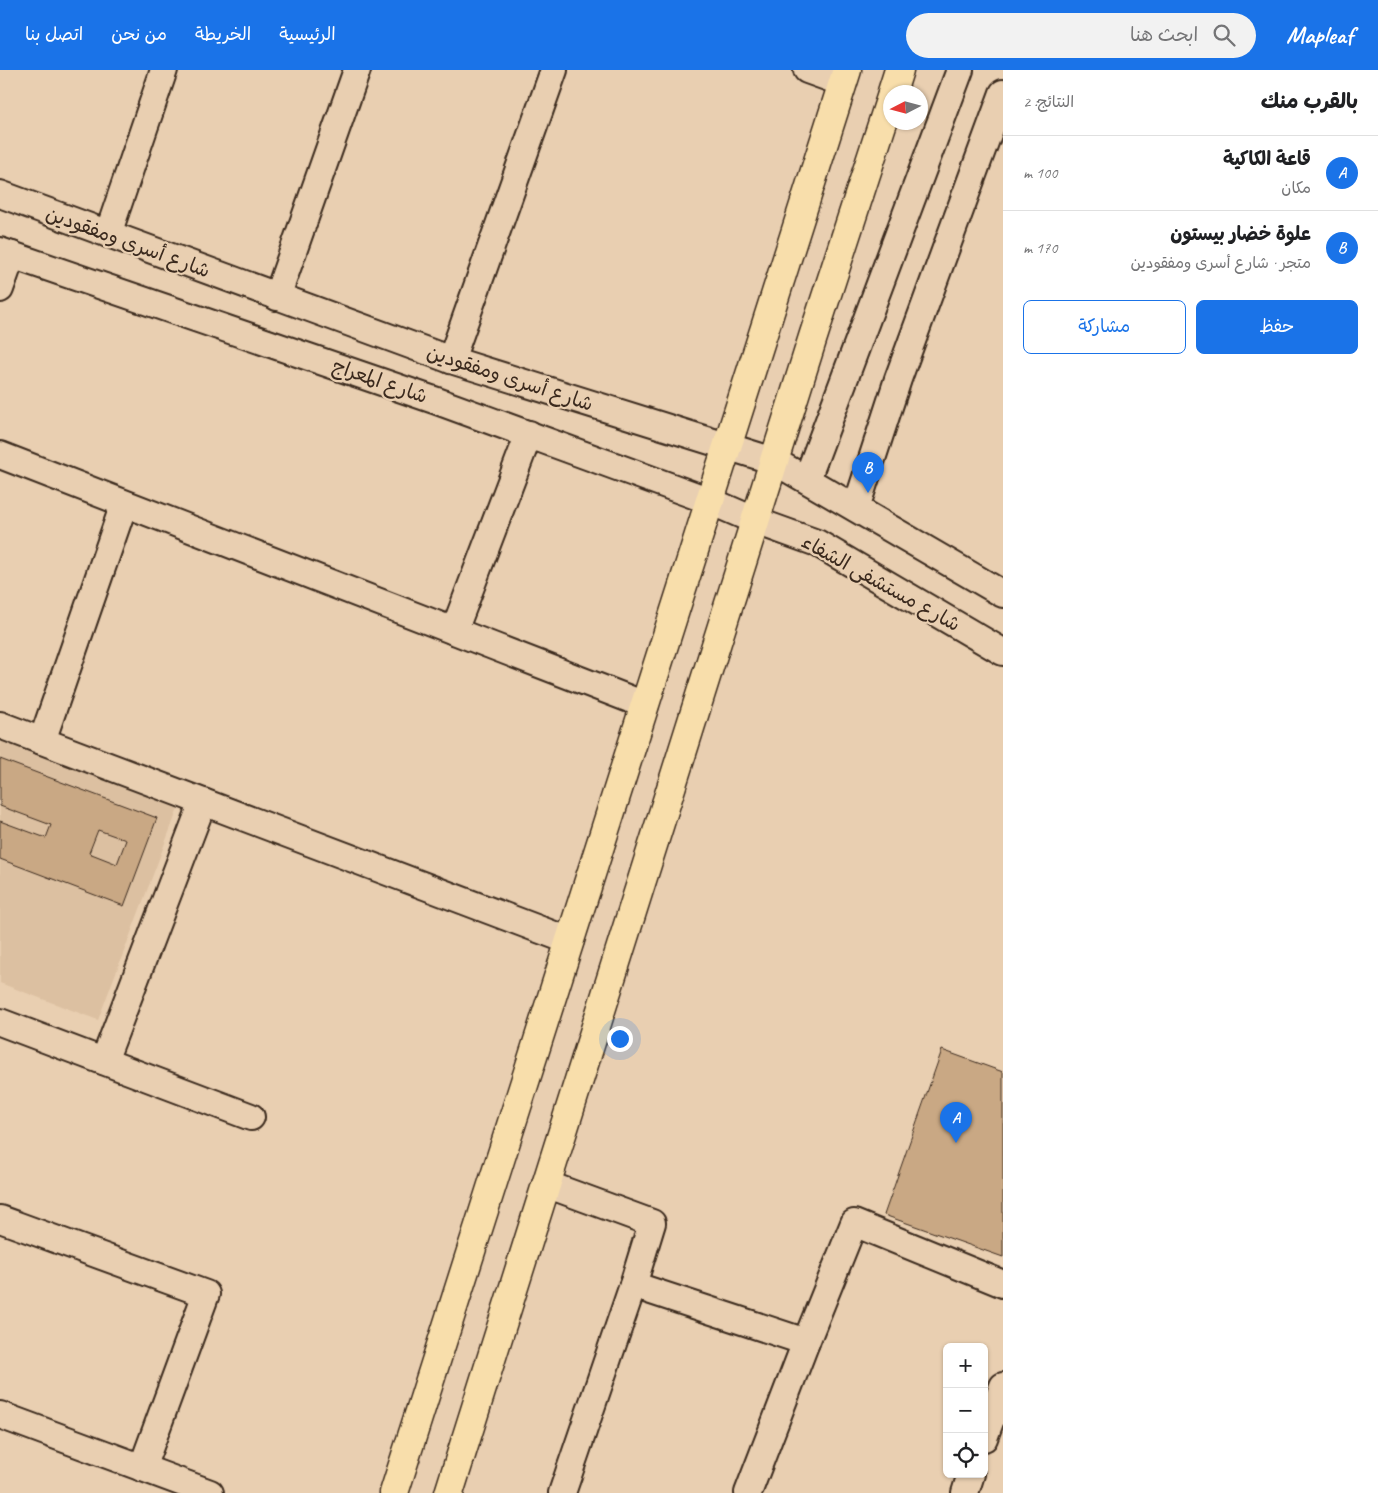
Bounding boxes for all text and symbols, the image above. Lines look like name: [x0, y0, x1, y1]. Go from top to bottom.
search box: [906, 13, 1256, 58]
text: Mapleaf: [1286, 20, 1353, 50]
icon: search: [1210, 21, 1238, 49]
text: اتصل بنا: [25, 23, 83, 45]
text: من نحن: [111, 23, 167, 45]
text: الخريطة: [195, 23, 251, 45]
text: الرئيسية: [279, 23, 336, 45]
text: ابحث هنا: [1130, 23, 1198, 47]
north arrow: [883, 85, 928, 130]
text: بالقرب منك: [1261, 88, 1358, 114]
text: النتائج: 2: [1023, 92, 1074, 112]
text: قاعة الكاكية: [1223, 147, 1311, 171]
text: 100 m: [1023, 163, 1057, 183]
text: A: [1338, 163, 1346, 183]
text: مكان: [1281, 178, 1311, 198]
street label: شارع أسرى ومفقودين: [42, 201, 214, 284]
text: علوة خضار بيستون: [1170, 222, 1311, 246]
text: 170 m: [1023, 238, 1057, 258]
text: B: [1338, 238, 1346, 258]
text: متجر · شارع أسرى ومفقودين: [1130, 253, 1311, 273]
button: مشاركة: [1023, 300, 1186, 354]
button: حفظ: [1196, 300, 1358, 354]
street label: شارع أسرى ومفقودين: [423, 339, 596, 418]
street label: شارع المعراج: [329, 353, 431, 410]
pin: B: [852, 452, 884, 493]
street label: شارع مستشفى الشفاء: [797, 529, 965, 638]
your location: [607, 1026, 633, 1052]
pin: A: [940, 1102, 972, 1143]
map controls: [943, 1343, 988, 1478]
button: +: [943, 1343, 988, 1388]
button: −: [943, 1388, 988, 1433]
button: locate: [943, 1433, 988, 1478]

